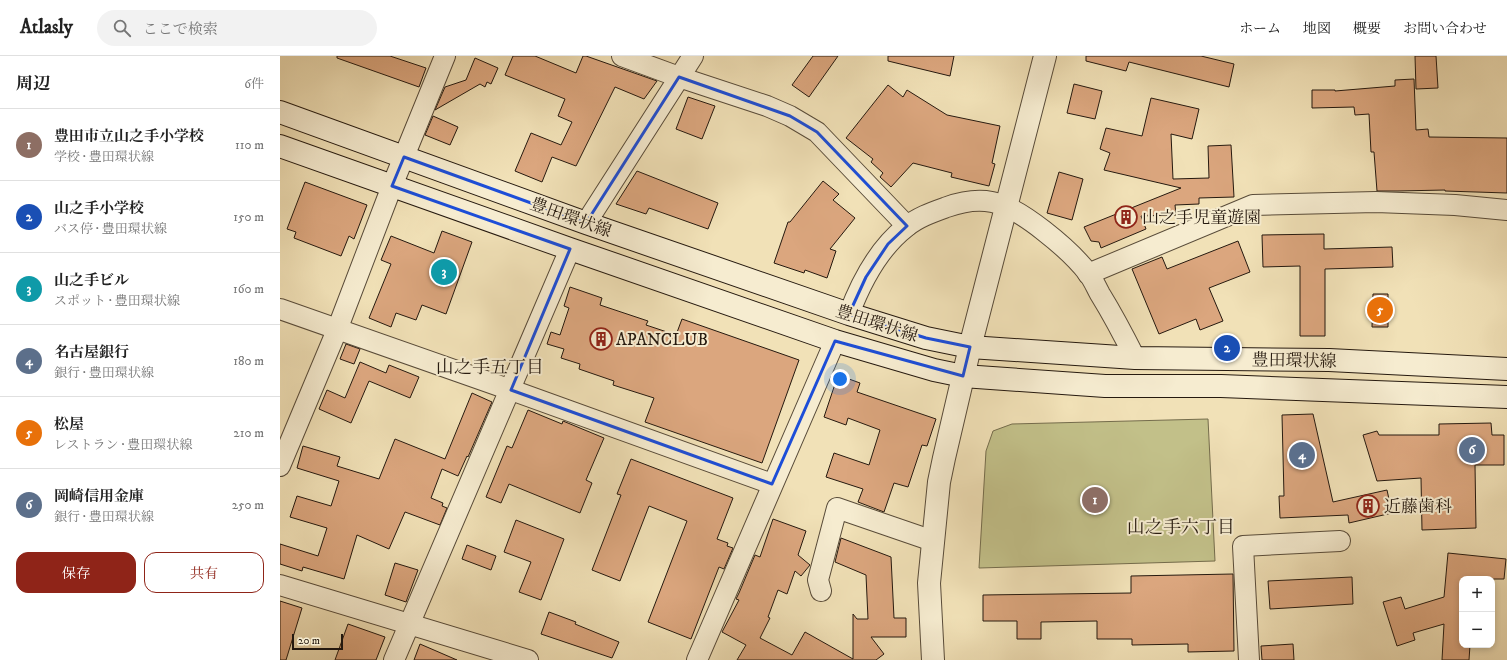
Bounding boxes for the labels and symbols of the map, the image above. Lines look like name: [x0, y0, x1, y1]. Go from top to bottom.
street label: 豊田環状線: [527, 193, 614, 243]
building icon: 山之手児童遊園: [1113, 204, 1139, 230]
place label: 山之手児童遊園: [1142, 207, 1261, 229]
pin: 3: [431, 257, 457, 287]
pin: 5: [1367, 295, 1393, 325]
street label: 豊田環状線: [833, 300, 921, 348]
building icon: APANCLUB: [588, 326, 614, 352]
place label: APANCLUB: [616, 329, 708, 351]
pin: 2: [1214, 333, 1240, 363]
street label: 豊田環状線: [1251, 349, 1337, 373]
district label: 山之手五丁目: [436, 357, 544, 379]
your location: [830, 369, 850, 389]
pin: 6: [1459, 435, 1485, 465]
pin: 4: [1289, 440, 1315, 470]
pin: 1: [1082, 485, 1108, 515]
building icon: 近藤歯科: [1355, 493, 1381, 519]
place label: 近藤歯科: [1384, 496, 1452, 518]
district label: 山之手六丁目: [1127, 517, 1235, 539]
scale bar: [292, 632, 343, 651]

